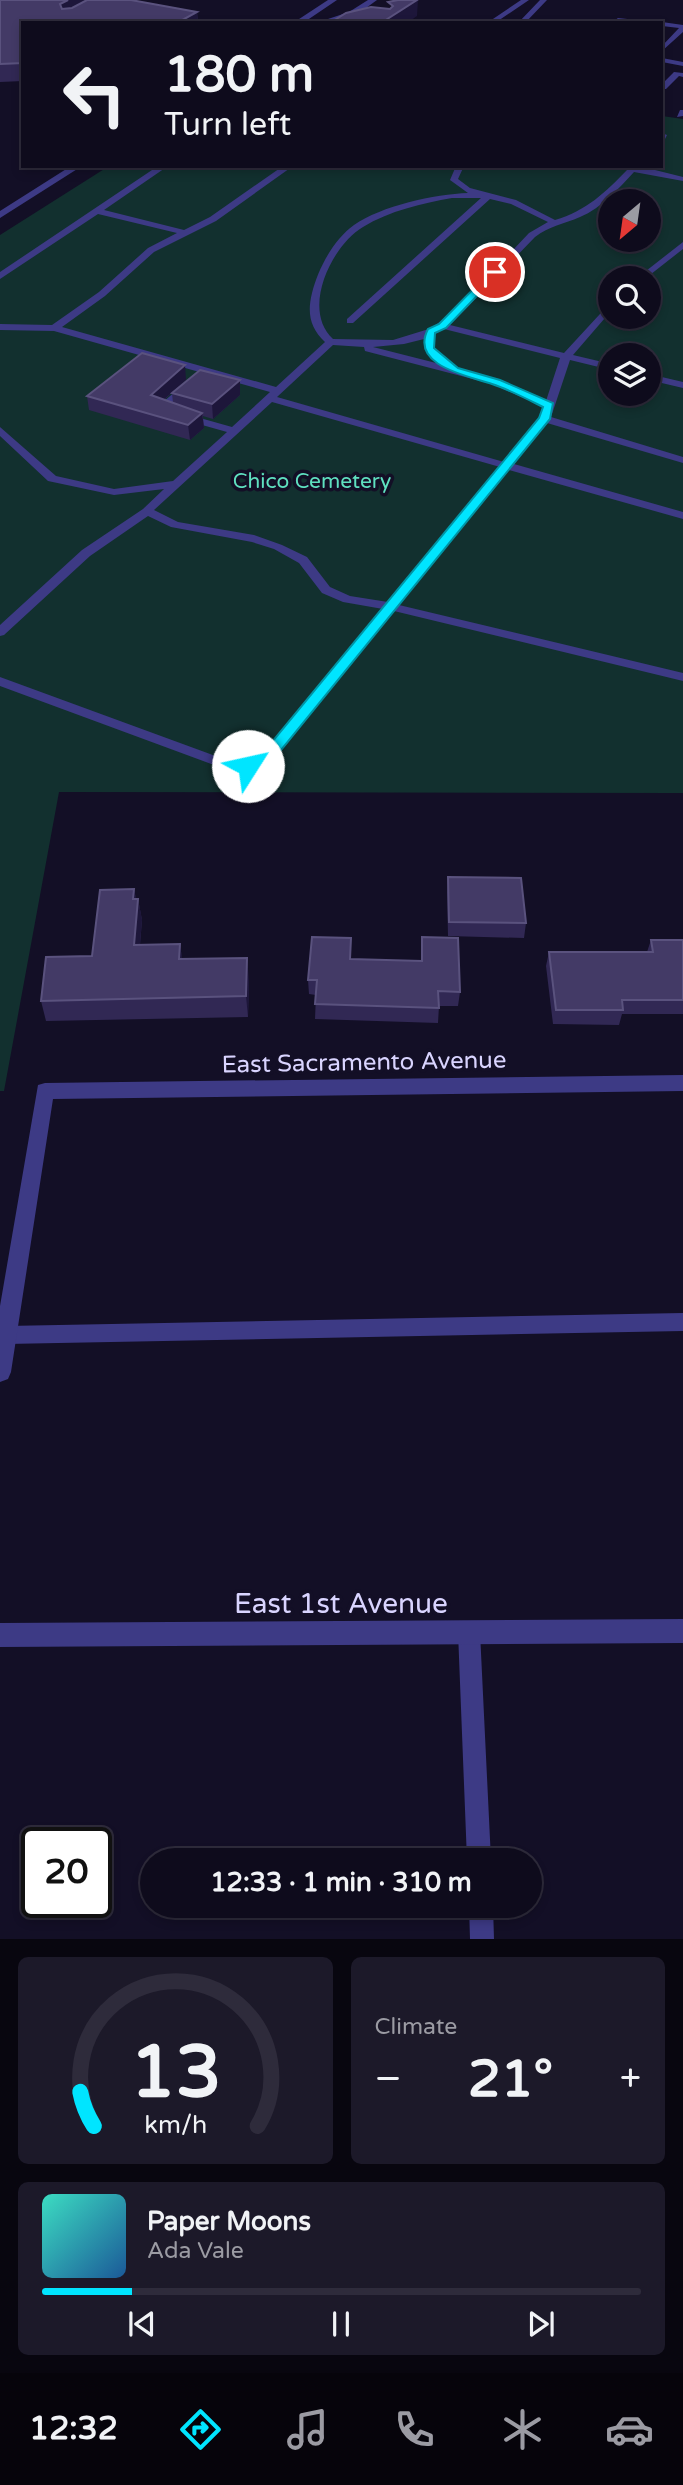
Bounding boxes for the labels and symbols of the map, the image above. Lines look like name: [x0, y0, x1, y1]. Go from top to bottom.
north arrow: [598, 189, 662, 252]
pin: [465, 242, 525, 302]
park label: Chico Cemetery: [233, 469, 391, 494]
position arrow: [211, 729, 285, 803]
street label: East Sacramento Avenue: [221, 1046, 507, 1079]
street label: East 1st Avenue: [234, 1587, 448, 1621]
speed limit sign: 20: [21, 1827, 112, 1918]

